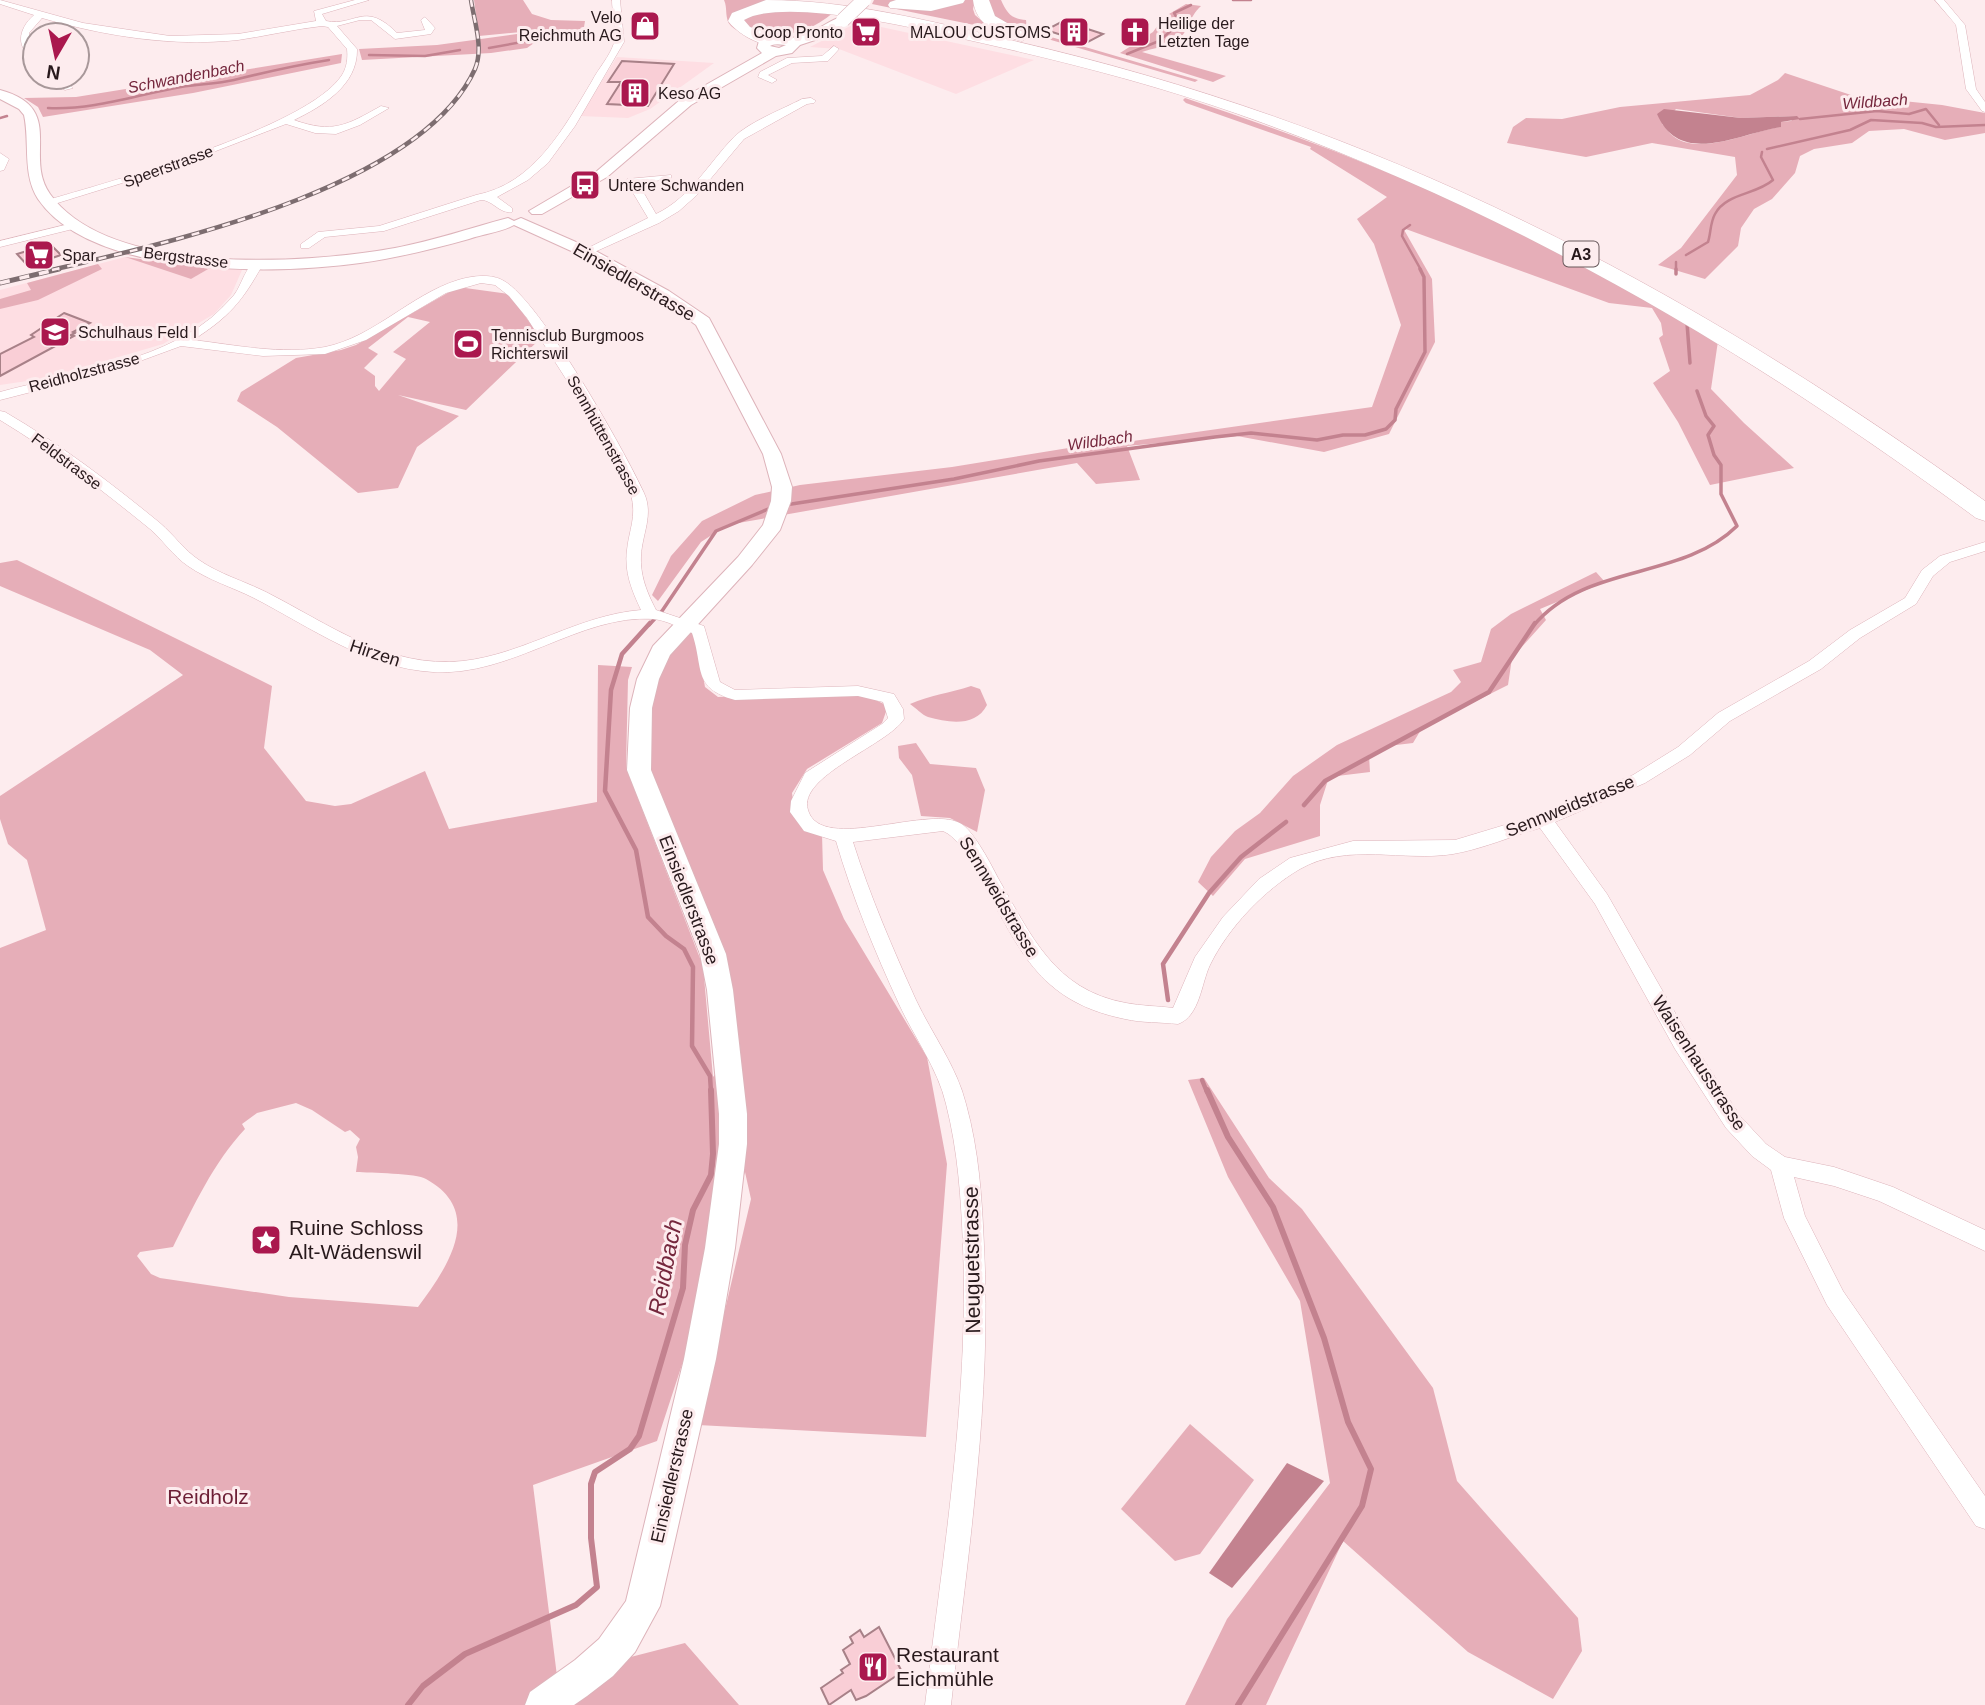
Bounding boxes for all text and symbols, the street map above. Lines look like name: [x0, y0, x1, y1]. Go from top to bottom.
place label: Velo Reichmuth AG: [519, 9, 622, 44]
shop icon: Velo Reichmuth AG: [628, 9, 662, 43]
supermarket icon: Coop Pronto: [849, 15, 883, 49]
building icon: MALOU CUSTOMS: [1057, 15, 1091, 49]
church icon: Heilige der Letzten Tage: [1118, 15, 1152, 49]
place label: Heilige der Letzten Tage: [1158, 15, 1249, 50]
north arrow: [21, 21, 91, 91]
place label: Coop Pronto: [753, 24, 843, 41]
place label: MALOU CUSTOMS: [910, 24, 1051, 41]
water label: Schwandenbach: [126, 57, 246, 96]
text: N: [45, 61, 62, 84]
building icon: Keso AG: [618, 76, 652, 110]
place label: Keso AG: [658, 85, 721, 102]
water label: Wildbach: [1842, 91, 1908, 112]
street label: Speerstrasse: [121, 142, 215, 191]
bus stop icon: Untere Schwanden: [568, 168, 602, 202]
place label: Untere Schwanden: [608, 177, 744, 194]
supermarket icon: Spar: [22, 238, 56, 272]
street label: Einsiedlerstrasse: [570, 239, 698, 325]
road number: A3: [1564, 242, 1598, 266]
street label: Bergstrasse: [143, 244, 229, 271]
place label: Spar: [62, 247, 96, 264]
school or university icon: Schulhaus Feld I: [38, 315, 72, 349]
place label: Schulhaus Feld I: [78, 324, 197, 341]
sports icon: Tennisclub Burgmoos Richterswil: [451, 327, 485, 361]
place label: Tennisclub Burgmoos Richterswil: [491, 327, 644, 362]
street label: Reidholzstrasse: [27, 350, 141, 395]
street label: Sennhüttenstrasse: [564, 373, 643, 498]
water label: Wildbach: [1066, 427, 1134, 453]
street label: Feldstrasse: [29, 430, 105, 493]
street label: Hirzen: [347, 635, 403, 671]
street label: Sennweidstrasse: [1503, 771, 1637, 841]
street label: Einsiedlerstrasse: [655, 832, 723, 968]
street label: Sennweidstrasse: [955, 833, 1043, 961]
street label: Waisenhausstrasse: [1648, 992, 1750, 1134]
street label: Neuguetstrasse: [959, 1186, 984, 1334]
place label: Ruine Schloss Alt-Wädenswil: [289, 1216, 423, 1263]
water label: Reidbach: [643, 1217, 687, 1317]
place icon: Ruine Schloss Alt-Wädenswil: [249, 1223, 283, 1257]
street label: Einsiedlerstrasse: [647, 1407, 697, 1545]
park label: Reidholz: [167, 1485, 249, 1508]
place label: Restaurant Eichmühle: [896, 1643, 999, 1690]
restaurant icon: Restaurant Eichmühle: [856, 1650, 890, 1684]

